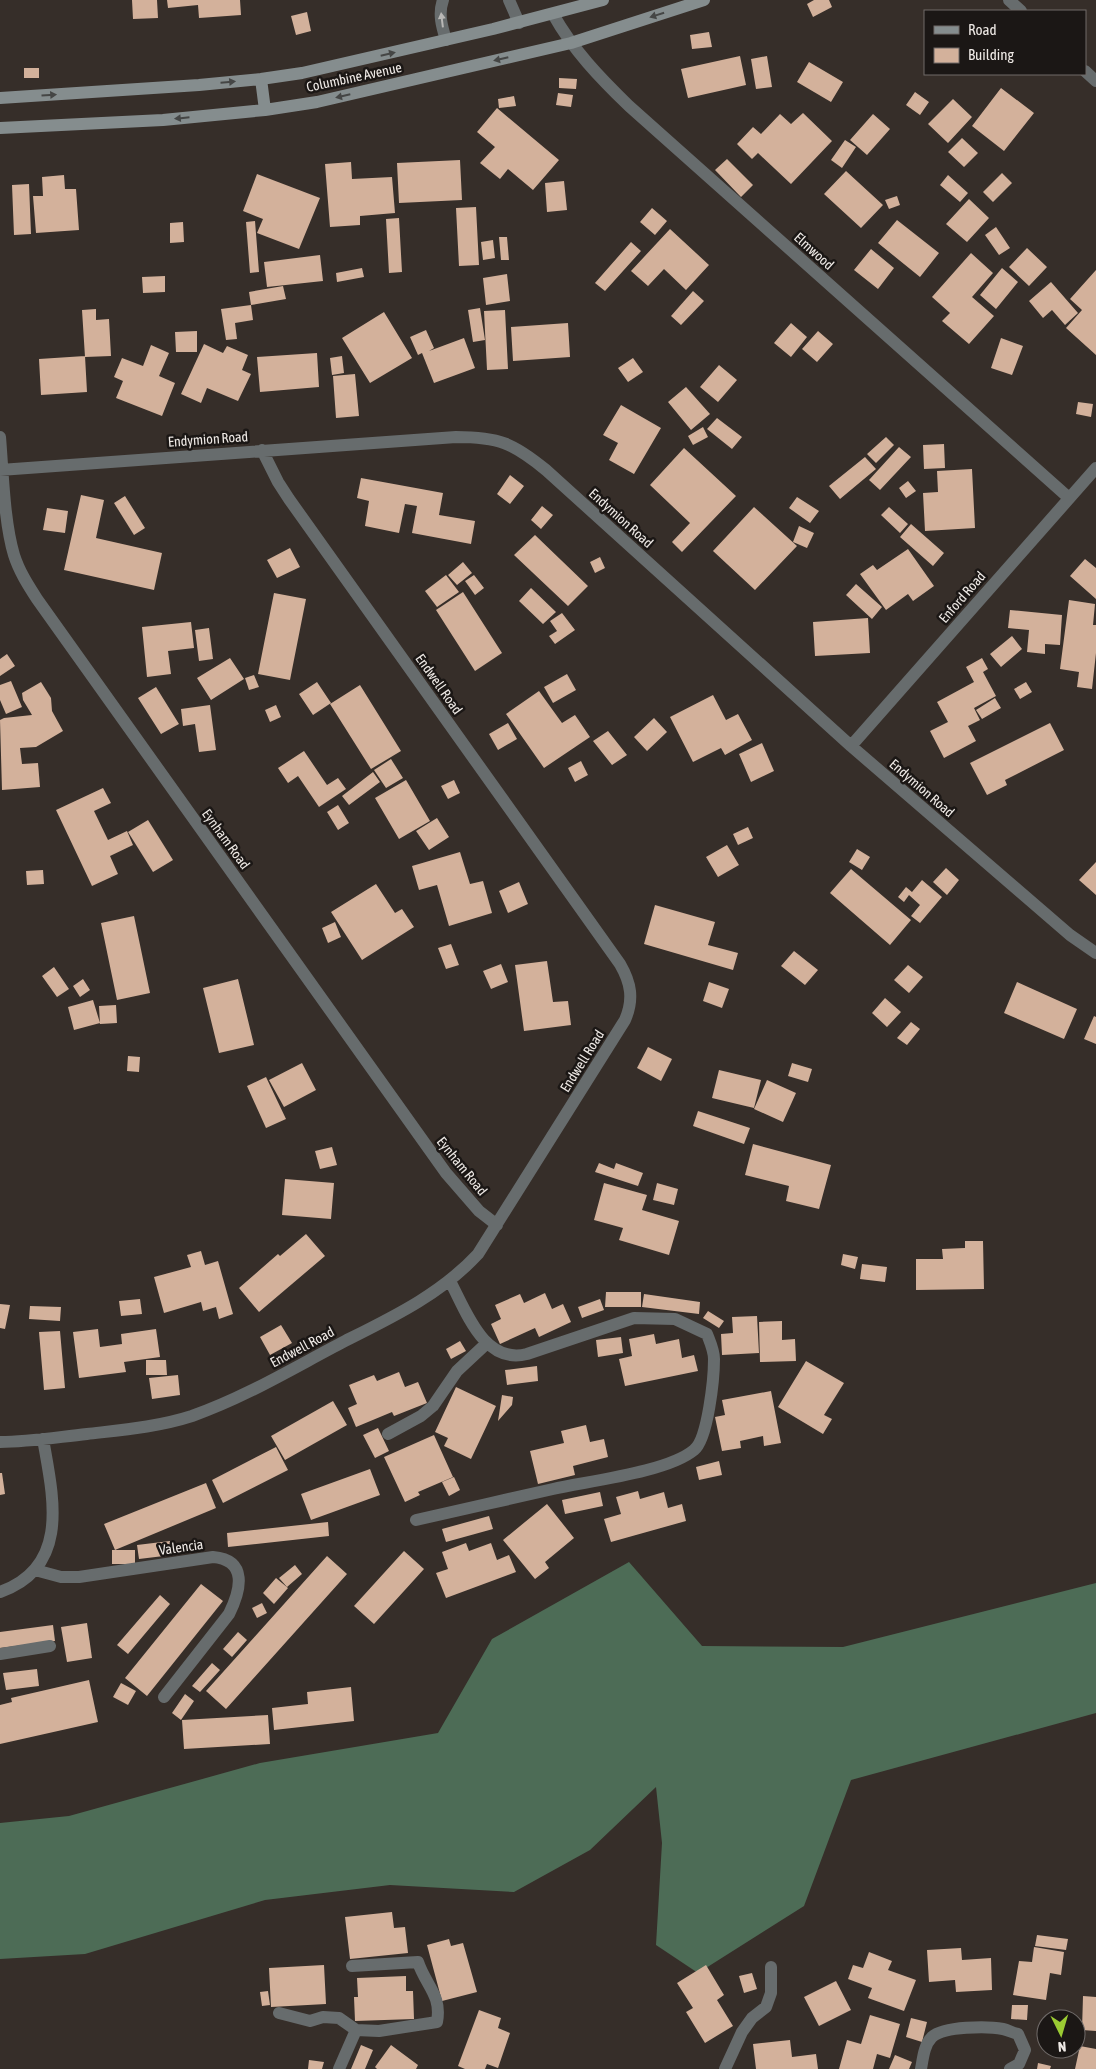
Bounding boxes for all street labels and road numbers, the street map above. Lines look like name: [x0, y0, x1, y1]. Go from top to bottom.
street label: Columbine Avenue: [305, 59, 403, 95]
street label: Elmwood: [791, 229, 837, 273]
street label: Endymion Road: [167, 428, 249, 450]
street label: Endymion Road: [586, 485, 656, 551]
street label: Enford Road: [935, 568, 989, 626]
street label: Endwell Road: [412, 651, 466, 717]
street label: Endymion Road: [886, 756, 958, 820]
street label: Eynham Road: [199, 806, 253, 872]
street label: Endwell Road: [557, 1027, 607, 1095]
street label: Eynham Road: [434, 1134, 490, 1198]
street label: Endwell Road: [267, 1323, 337, 1371]
street label: Valencia: [158, 1536, 204, 1558]

